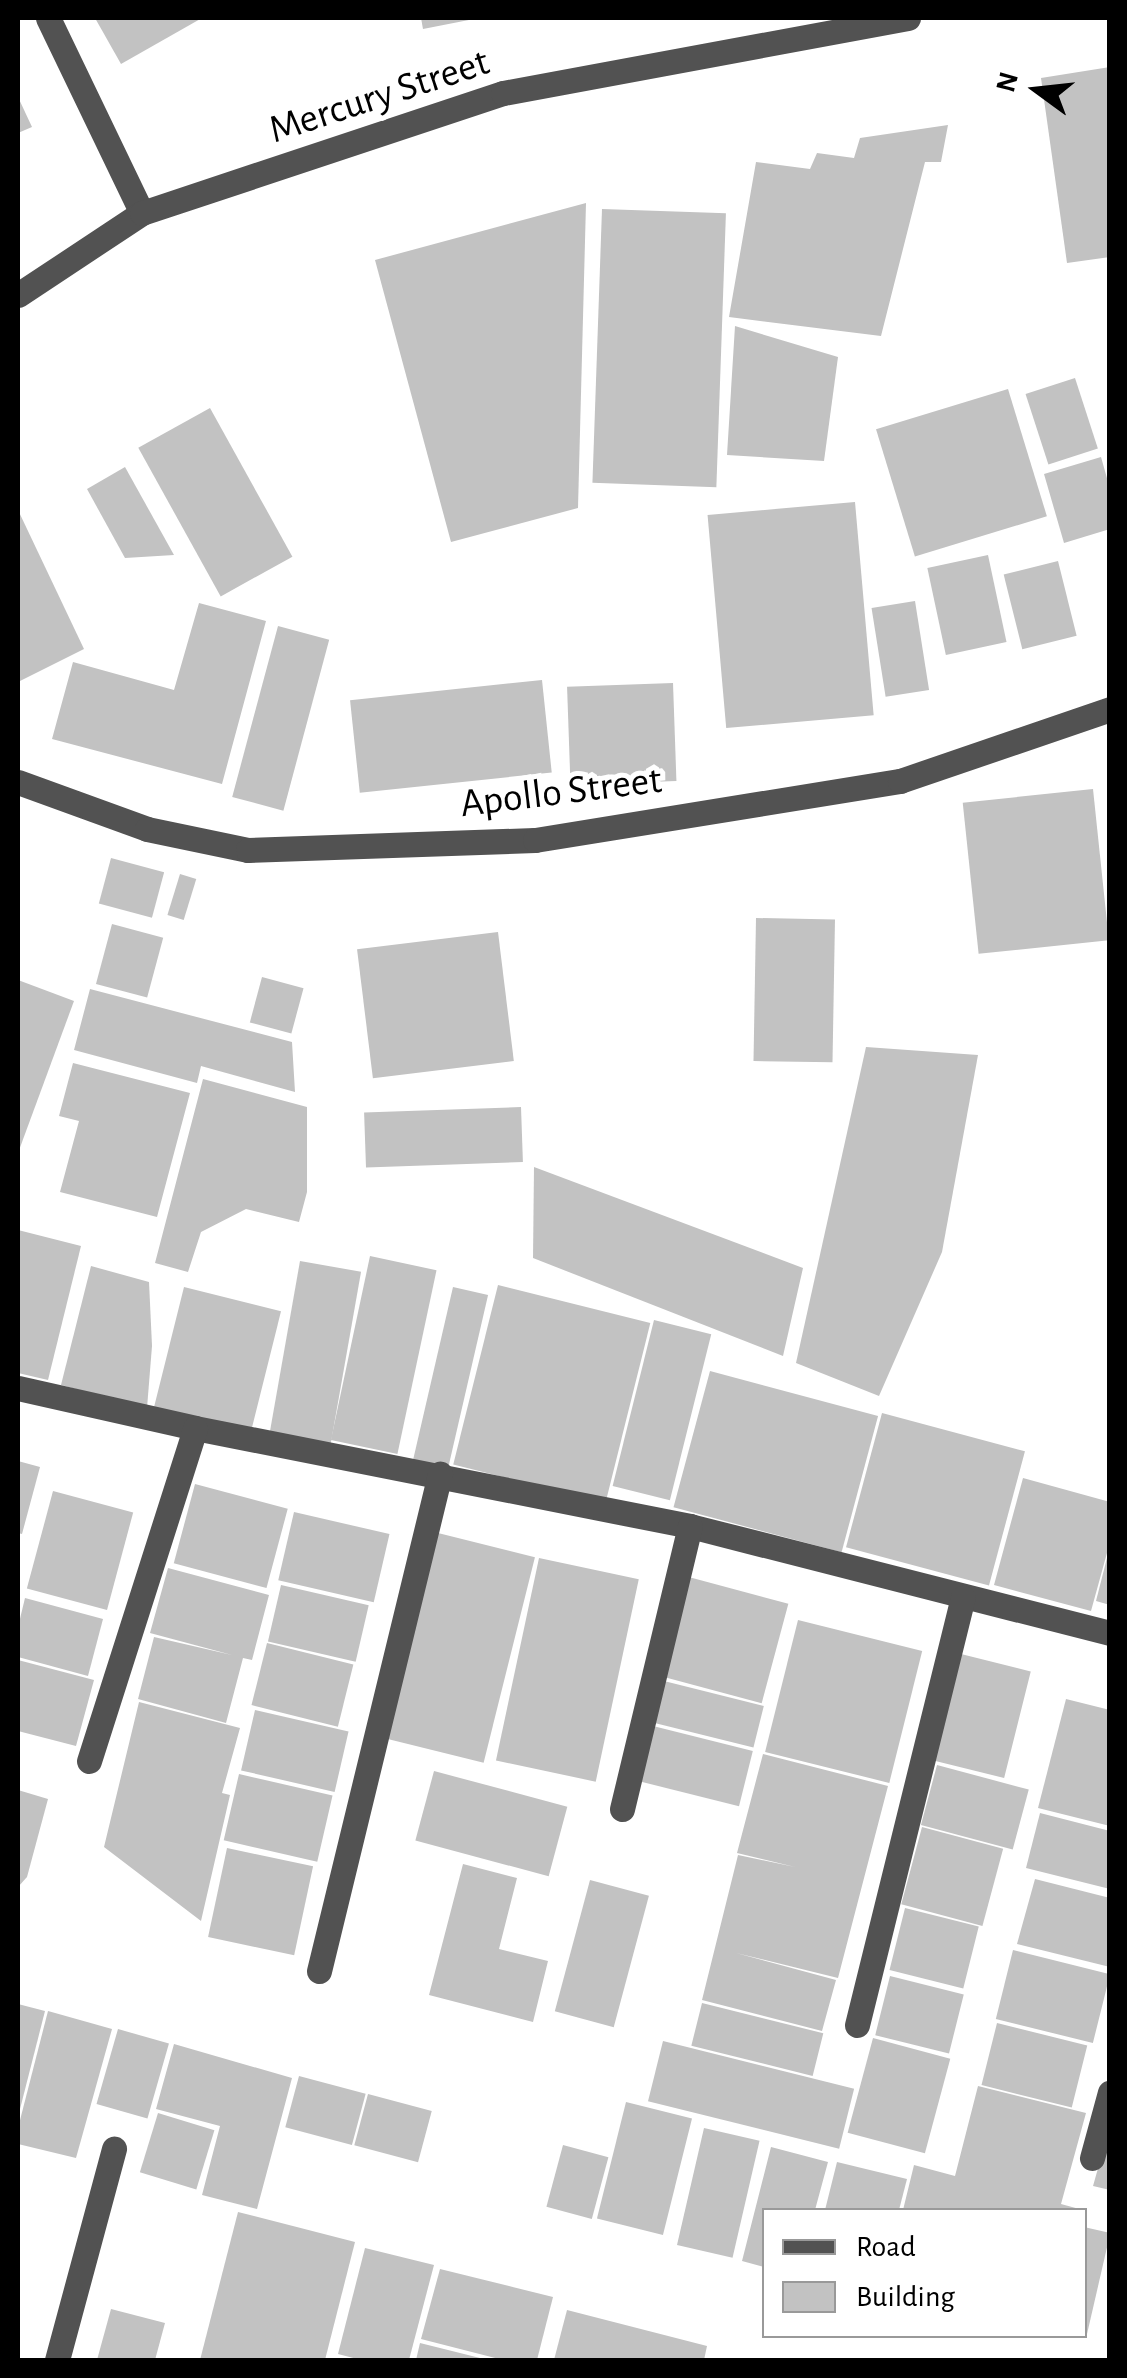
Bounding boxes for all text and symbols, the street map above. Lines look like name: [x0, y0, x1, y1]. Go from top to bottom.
street label: Mercury Street: [263, 38, 495, 154]
north arrow: [987, 40, 1087, 140]
text: N: [992, 69, 1024, 95]
street label: Apollo Street: [458, 756, 664, 828]
legend: [762, 2208, 1087, 2338]
text: Road: [856, 2232, 916, 2262]
text: Building: [856, 2282, 955, 2312]

